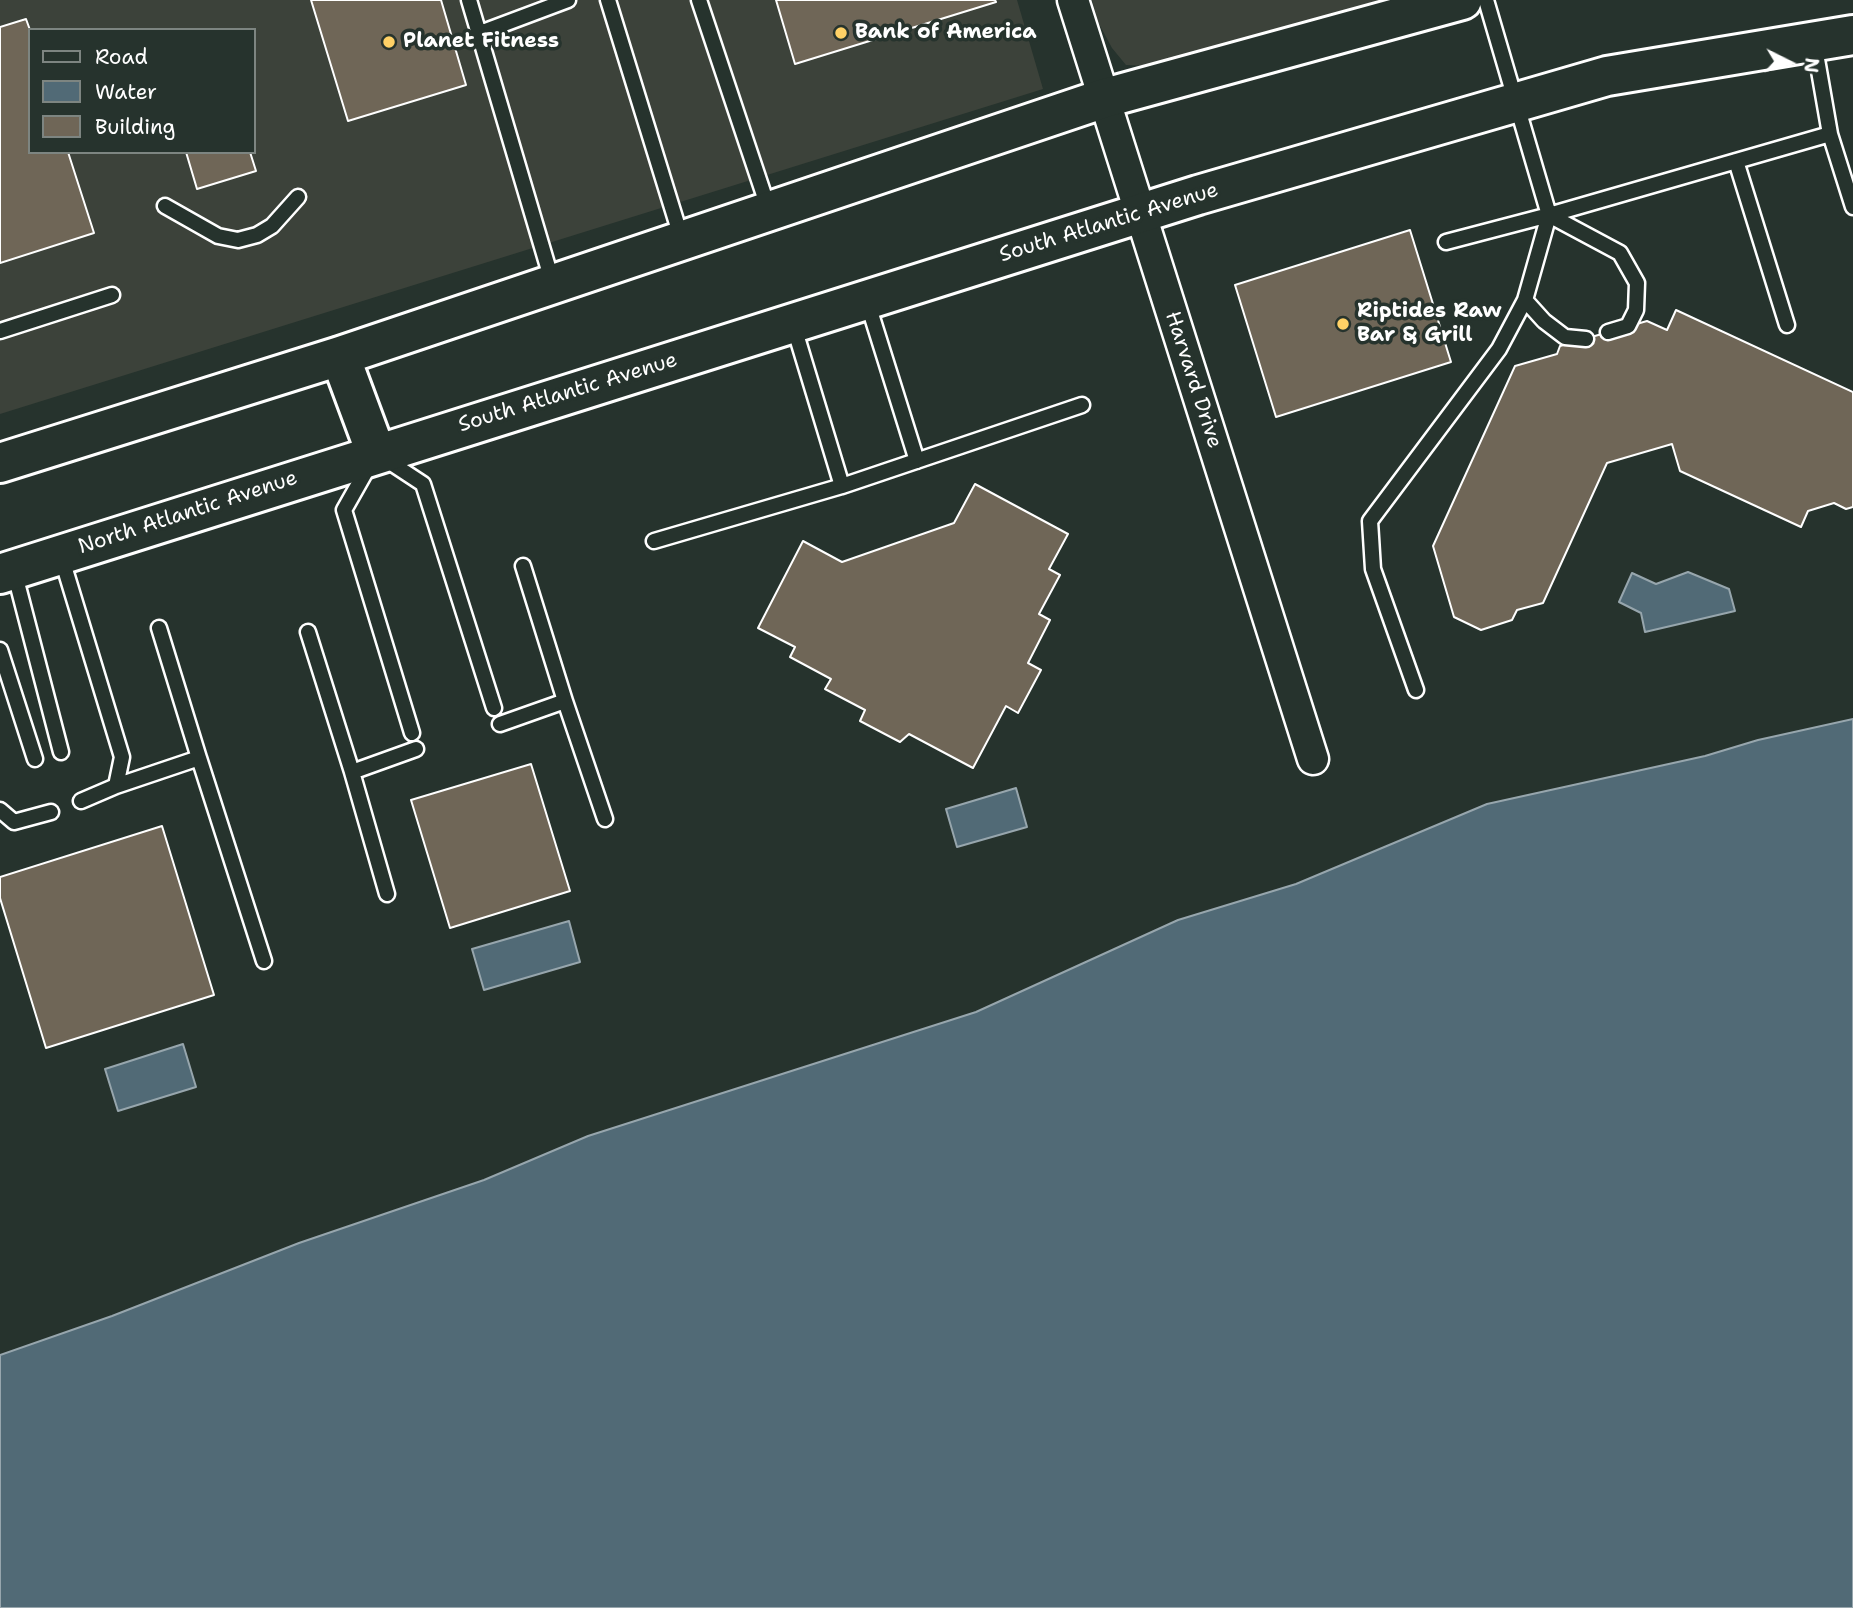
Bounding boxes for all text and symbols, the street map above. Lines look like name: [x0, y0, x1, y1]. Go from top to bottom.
place label: Bank of America: [855, 20, 1037, 46]
marker: Bank of America: [833, 25, 849, 41]
legend: [28, 28, 256, 154]
north arrow: [1755, 28, 1825, 98]
place label: Planet Fitness: [403, 29, 559, 55]
marker: Planet Fitness: [381, 34, 397, 50]
text: Road: [95, 43, 148, 71]
text: N: [1798, 56, 1825, 74]
text: Water: [95, 78, 157, 106]
text: Building: [95, 113, 175, 141]
street label: South Atlantic Avenue: [997, 178, 1221, 268]
place label: Riptides Raw Bar & Grill: [1357, 299, 1501, 349]
street label: Harvard Drive: [1159, 308, 1227, 452]
marker: Riptides Raw Bar & Grill: [1335, 316, 1351, 332]
street label: South Atlantic Avenue: [456, 348, 680, 438]
street label: North Atlantic Avenue: [75, 466, 301, 560]

